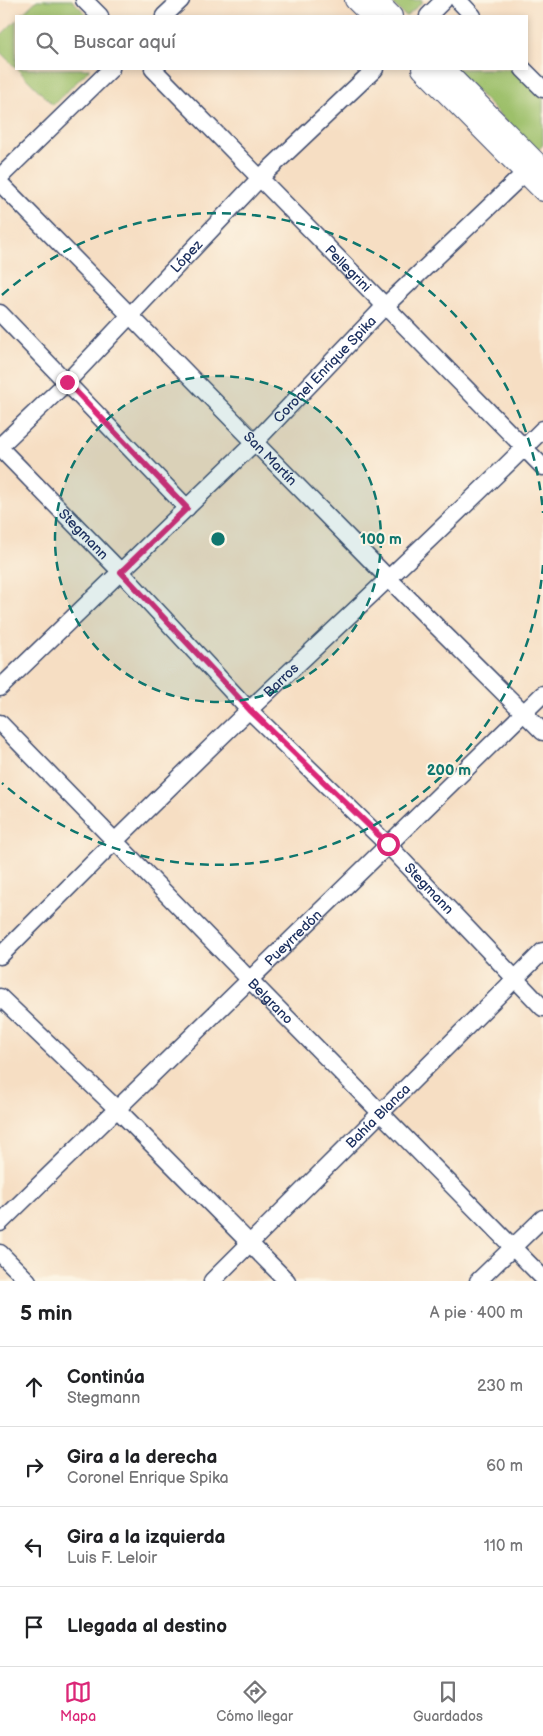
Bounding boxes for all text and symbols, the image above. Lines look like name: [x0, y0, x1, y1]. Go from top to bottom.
search box: [15, 15, 528, 70]
icon: search: [33, 29, 61, 57]
text: Buscar aquí: [73, 31, 176, 54]
street label: López: [167, 236, 206, 276]
street label: Pellegrini: [321, 242, 375, 296]
street label: Coronel Enrique Spika: [270, 312, 380, 427]
route end: [56, 371, 79, 394]
street label: San Martín: [240, 428, 300, 489]
street label: Stegmann: [55, 505, 112, 563]
centre of rings: [209, 530, 227, 548]
text: 100 m: [360, 530, 402, 549]
street label: Barros: [260, 659, 302, 701]
text: 200 m: [427, 761, 471, 780]
route start: [377, 833, 400, 856]
street label: Stegmann: [401, 860, 457, 918]
street label: Pueyrredón: [261, 906, 326, 970]
street label: Belgrano: [244, 975, 297, 1028]
street label: Bahía Blanca: [342, 1080, 414, 1152]
text: 5 min: [20, 1301, 73, 1326]
text: A pie · 400 m: [430, 1304, 523, 1323]
text: Continúa: [67, 1366, 145, 1389]
icon: ahead: [20, 1373, 48, 1401]
text: 230 m: [477, 1377, 523, 1396]
text: Stegmann: [67, 1389, 140, 1408]
text: Gira a la derecha: [67, 1446, 217, 1469]
icon: right: [20, 1453, 48, 1481]
text: 60 m: [486, 1457, 523, 1476]
text: Coronel Enrique Spika: [67, 1469, 229, 1488]
text: Gira a la izquierda: [67, 1526, 225, 1549]
icon: left: [20, 1533, 48, 1561]
text: 110 m: [484, 1537, 523, 1556]
text: Luis F. Leloir: [67, 1549, 157, 1568]
icon: arrive: [20, 1613, 48, 1641]
text: Llegada al destino: [67, 1615, 227, 1638]
tab: Mapa: [60, 1678, 96, 1725]
tab: Cómo llegar: [216, 1678, 293, 1725]
tab: Guardados: [413, 1678, 483, 1725]

